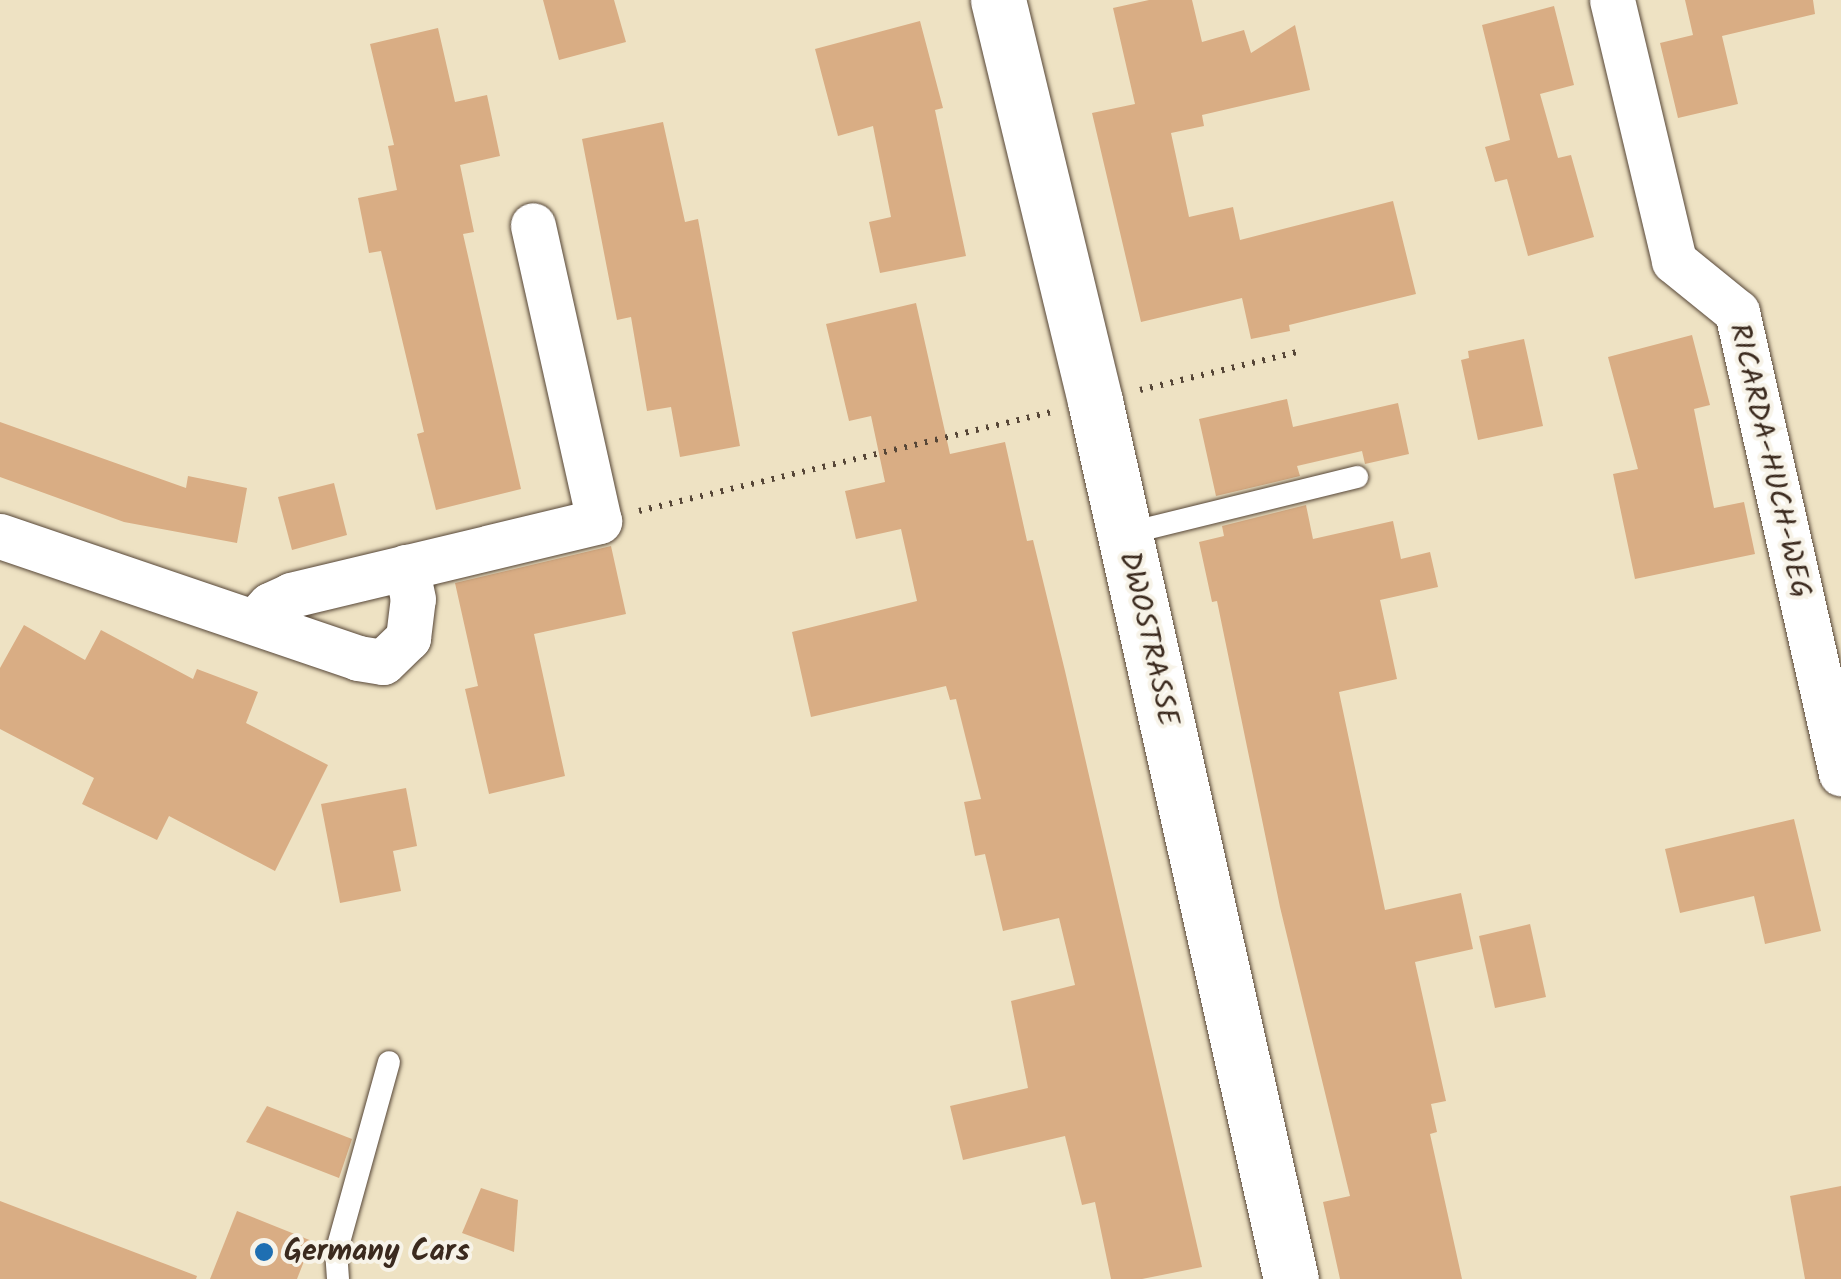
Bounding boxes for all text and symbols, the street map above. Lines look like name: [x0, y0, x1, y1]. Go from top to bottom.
street label: RICARDA-HUCH-WEG: [1720, 320, 1818, 602]
street label: DWOSTRASSE: [1110, 548, 1186, 730]
place label: Germany Cars: [284, 1234, 470, 1270]
marker: Germany Cars: [253, 1241, 275, 1263]

